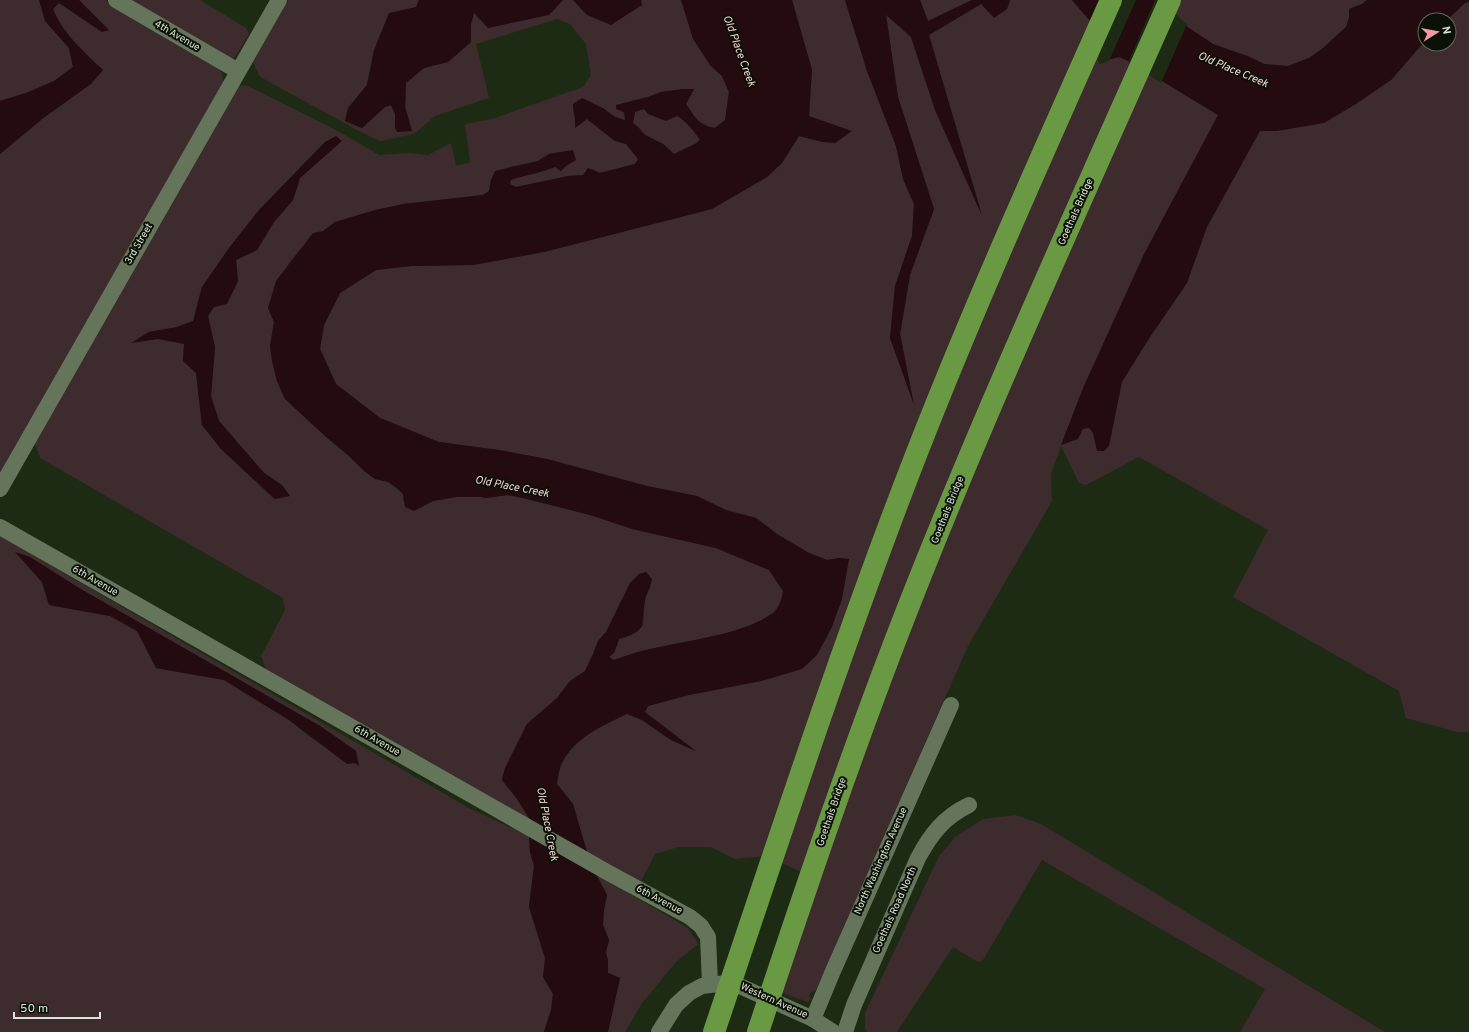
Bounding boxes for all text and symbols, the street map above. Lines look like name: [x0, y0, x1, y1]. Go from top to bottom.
north arrow: [1417, 12, 1457, 52]
water label: Old Place Creek: [720, 13, 759, 89]
street label: 4th Avenue: [152, 18, 202, 54]
text: N: [1438, 25, 1453, 35]
water label: Old Place Creek: [1196, 49, 1271, 91]
street label: Goethals Bridge: [1055, 177, 1097, 247]
street label: 3rd Street: [122, 221, 156, 267]
water label: Old Place Creek: [474, 473, 551, 501]
street label: Goethals Bridge: [929, 474, 967, 546]
street label: 6th Avenue: [70, 563, 120, 599]
street label: 6th Avenue: [352, 723, 402, 759]
street label: Goethals Bridge: [814, 776, 850, 848]
water label: Old Place Creek: [533, 786, 561, 863]
street label: North Washington Avenue: [851, 805, 911, 917]
street label: Goethals Road North: [870, 865, 920, 955]
street label: 6th Avenue: [634, 882, 684, 918]
street label: Western Avenue: [738, 980, 810, 1022]
scale bar: [14, 994, 100, 1020]
text: 50 m: [20, 1001, 48, 1017]

